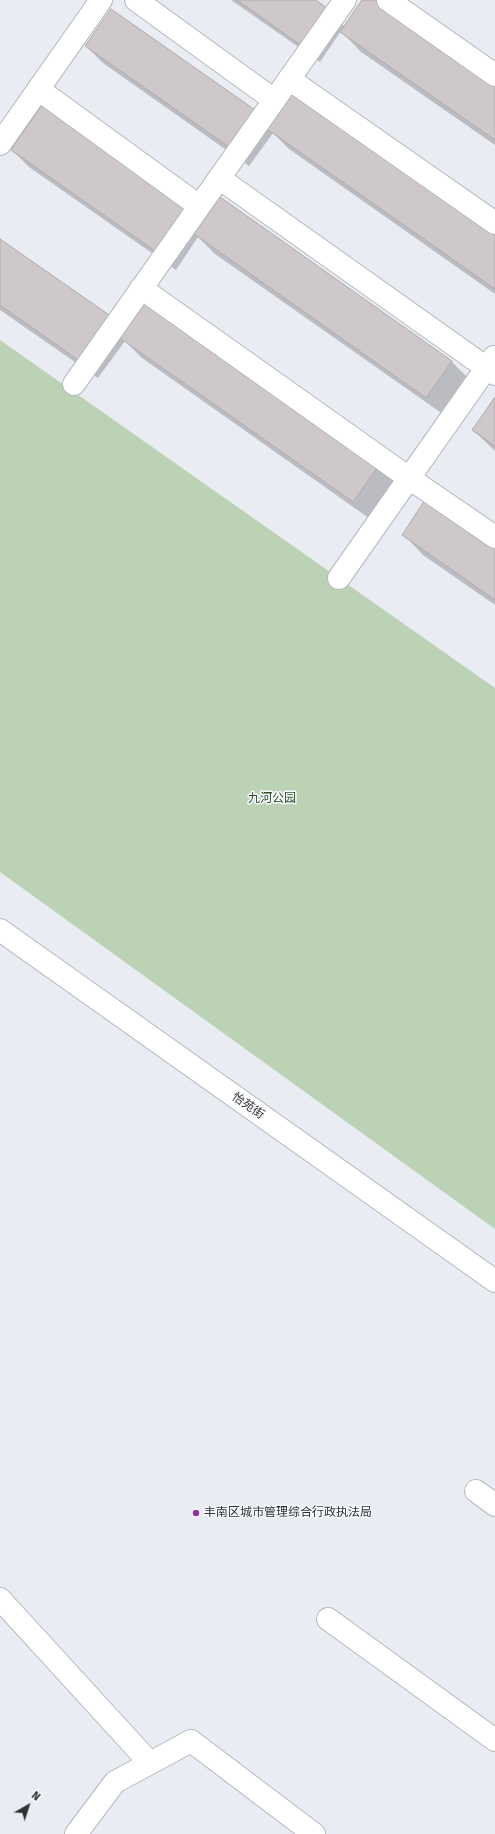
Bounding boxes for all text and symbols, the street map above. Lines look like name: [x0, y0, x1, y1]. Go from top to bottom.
park label: 九河公园: [248, 792, 296, 806]
street label: 怡苑街: [229, 1090, 267, 1122]
place label: 丰南区城市管理综合行政执法局: [204, 1506, 372, 1520]
marker: 丰南区城市管理综合行政执法局: [191, 1508, 201, 1518]
north arrow: [8, 1786, 48, 1826]
text: N: [29, 1789, 43, 1804]

